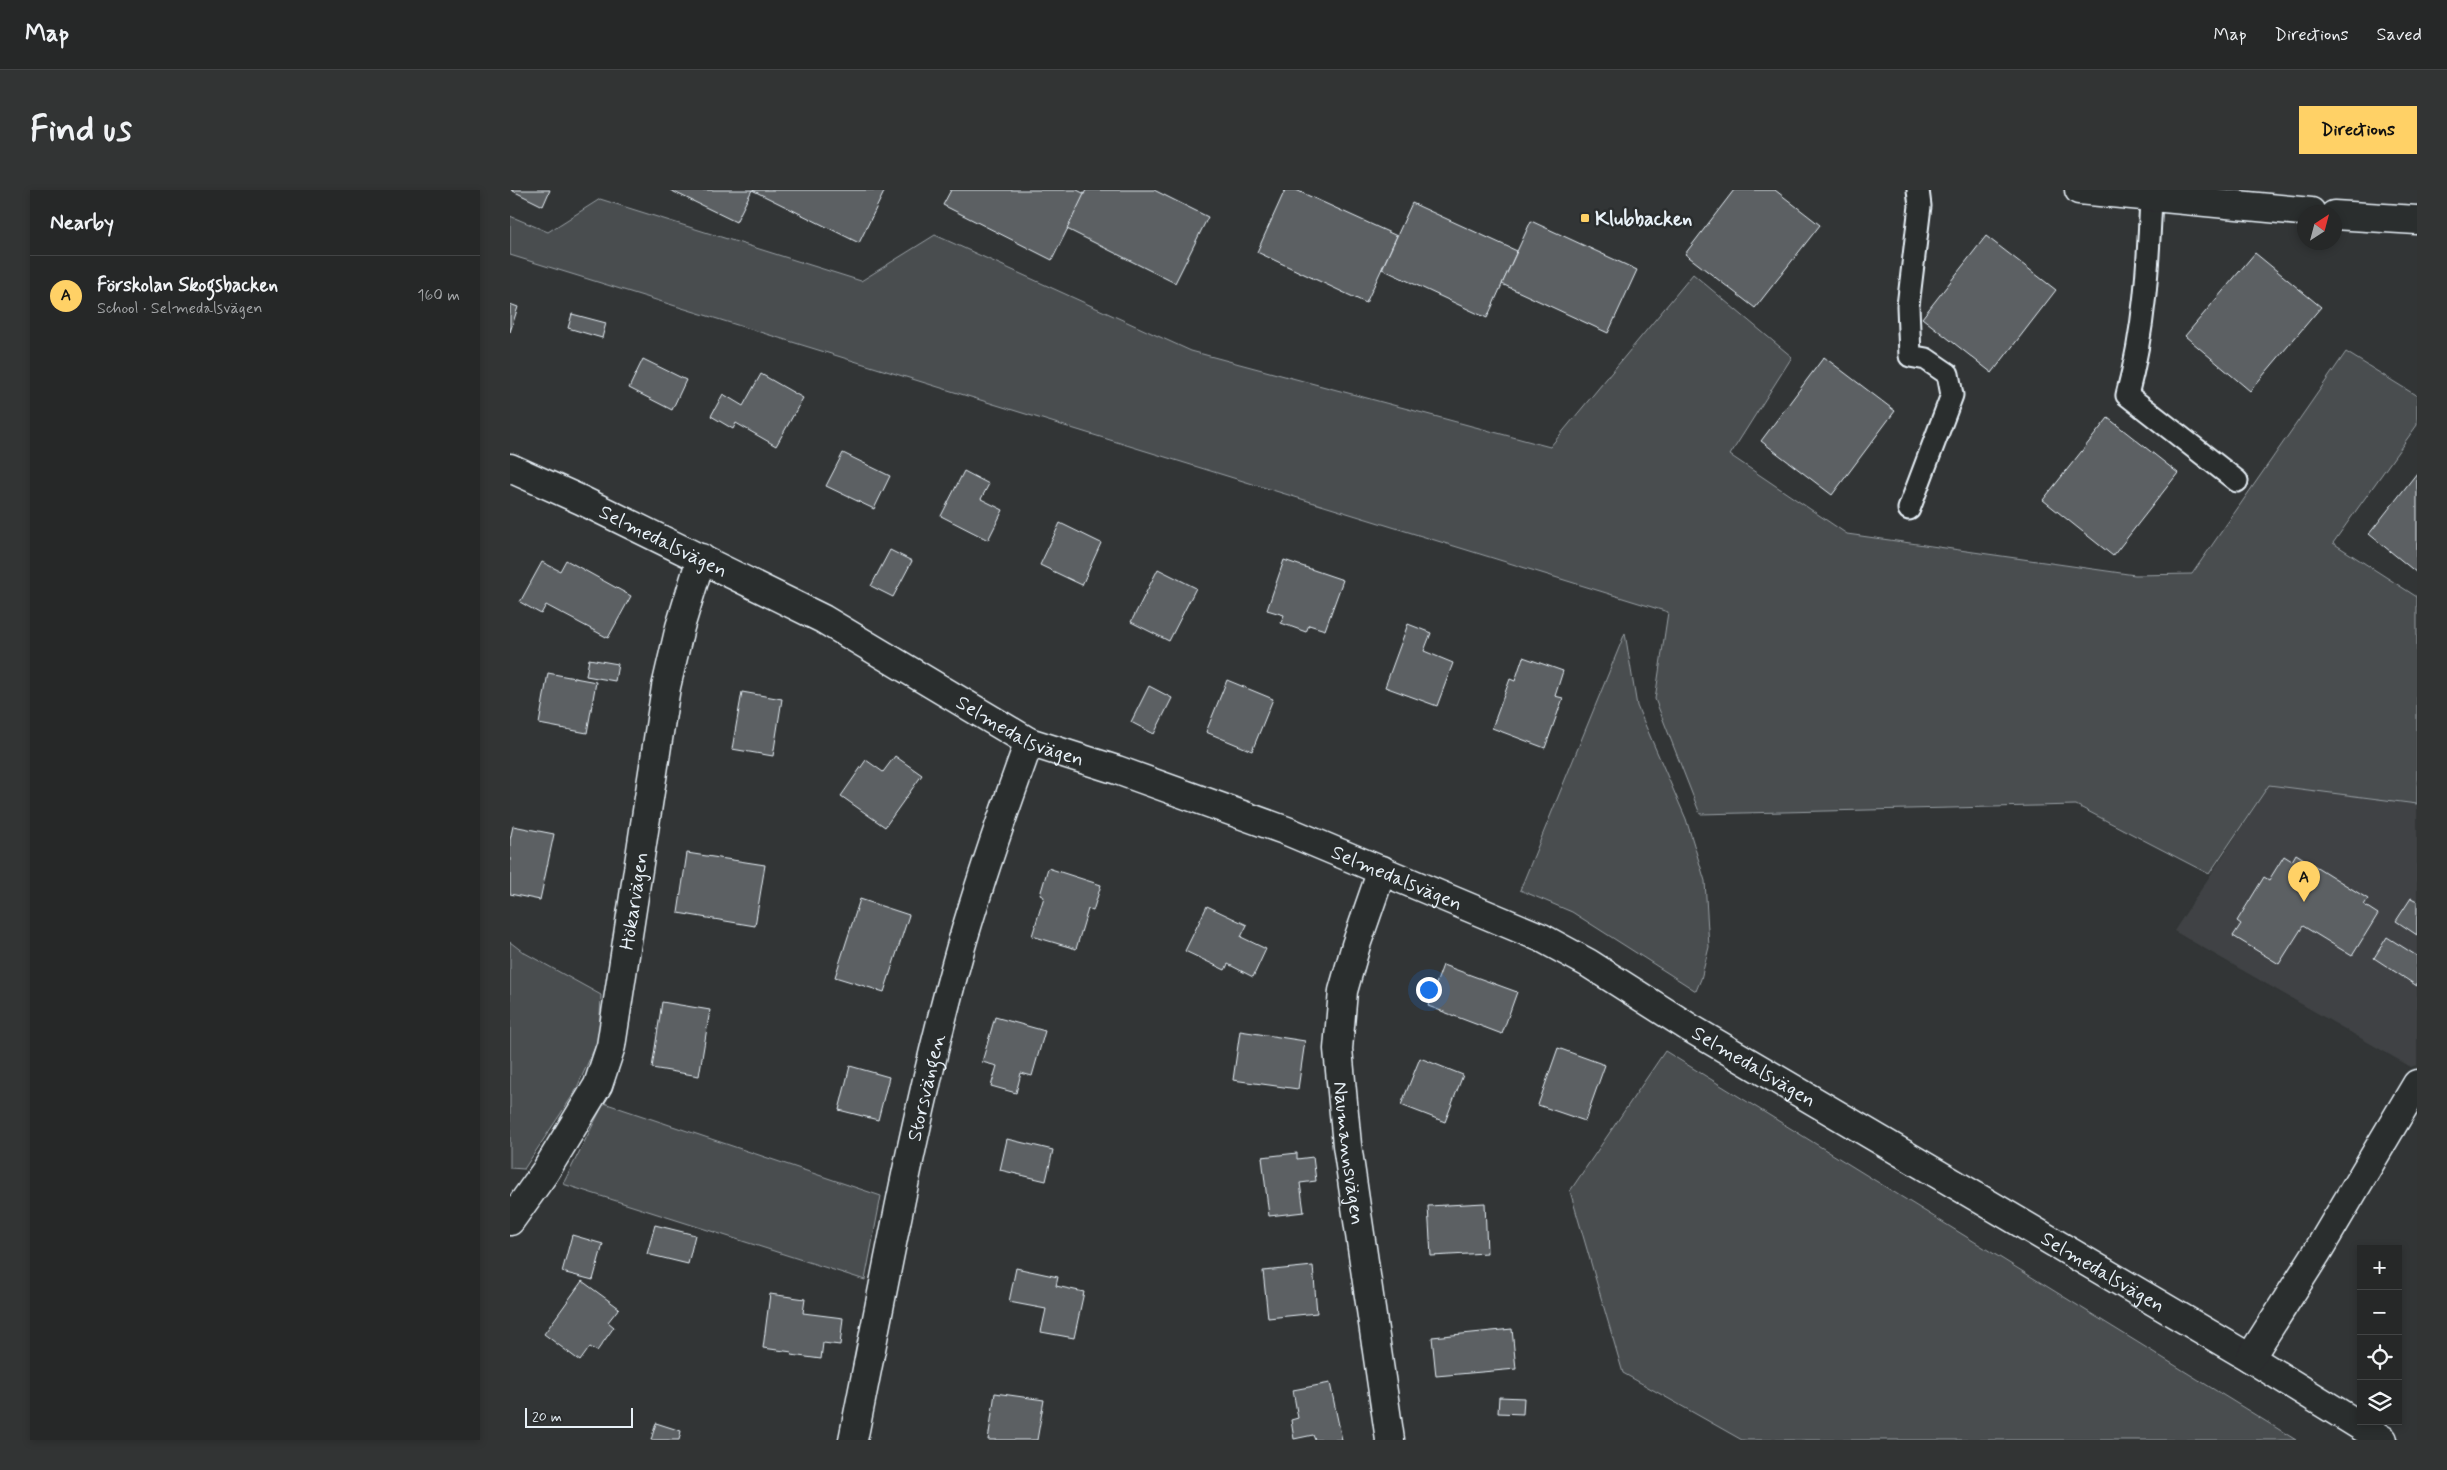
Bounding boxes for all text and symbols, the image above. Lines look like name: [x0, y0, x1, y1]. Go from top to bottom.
text: Map: [25, 19, 69, 50]
text: Map: [2214, 23, 2247, 47]
text: Directions: [2275, 23, 2349, 47]
text: Saved: [2377, 23, 2422, 47]
button: Directions: [2299, 106, 2417, 154]
text: Find us: [30, 107, 132, 153]
north arrow: [2297, 205, 2342, 250]
place label: Klubbacken: [1595, 206, 1692, 233]
text: Nearby: [50, 209, 114, 237]
marker: Klubbacken: [1579, 212, 1591, 224]
text: Förskolan Skogsbacken: [97, 273, 278, 298]
text: A: [61, 285, 71, 306]
text: 160 m: [417, 285, 460, 306]
text: School · Selmedalsvägen: [97, 298, 263, 319]
street label: Selmedalsvägen: [594, 499, 732, 585]
street label: Selmedalsvägen: [951, 689, 1087, 774]
street label: Selmedalsvägen: [1327, 839, 1466, 918]
street label: Hökarvägen: [614, 850, 656, 952]
pin: A: [2288, 861, 2320, 902]
your location: [1416, 977, 1442, 1003]
street label: Selmedalsvägen: [1687, 1020, 1821, 1114]
street label: Storsvängen: [902, 1031, 953, 1144]
street label: Naumannsvägen: [1326, 1080, 1370, 1227]
street label: Selmedalsvägen: [2035, 1226, 2170, 1320]
map controls: [2357, 1245, 2402, 1425]
button: +: [2357, 1245, 2402, 1290]
button: −: [2357, 1290, 2402, 1335]
button: locate: [2357, 1335, 2402, 1380]
button: layers: [2357, 1380, 2402, 1425]
scale bar: [525, 1405, 632, 1428]
text: 20 m: [532, 1408, 562, 1426]

